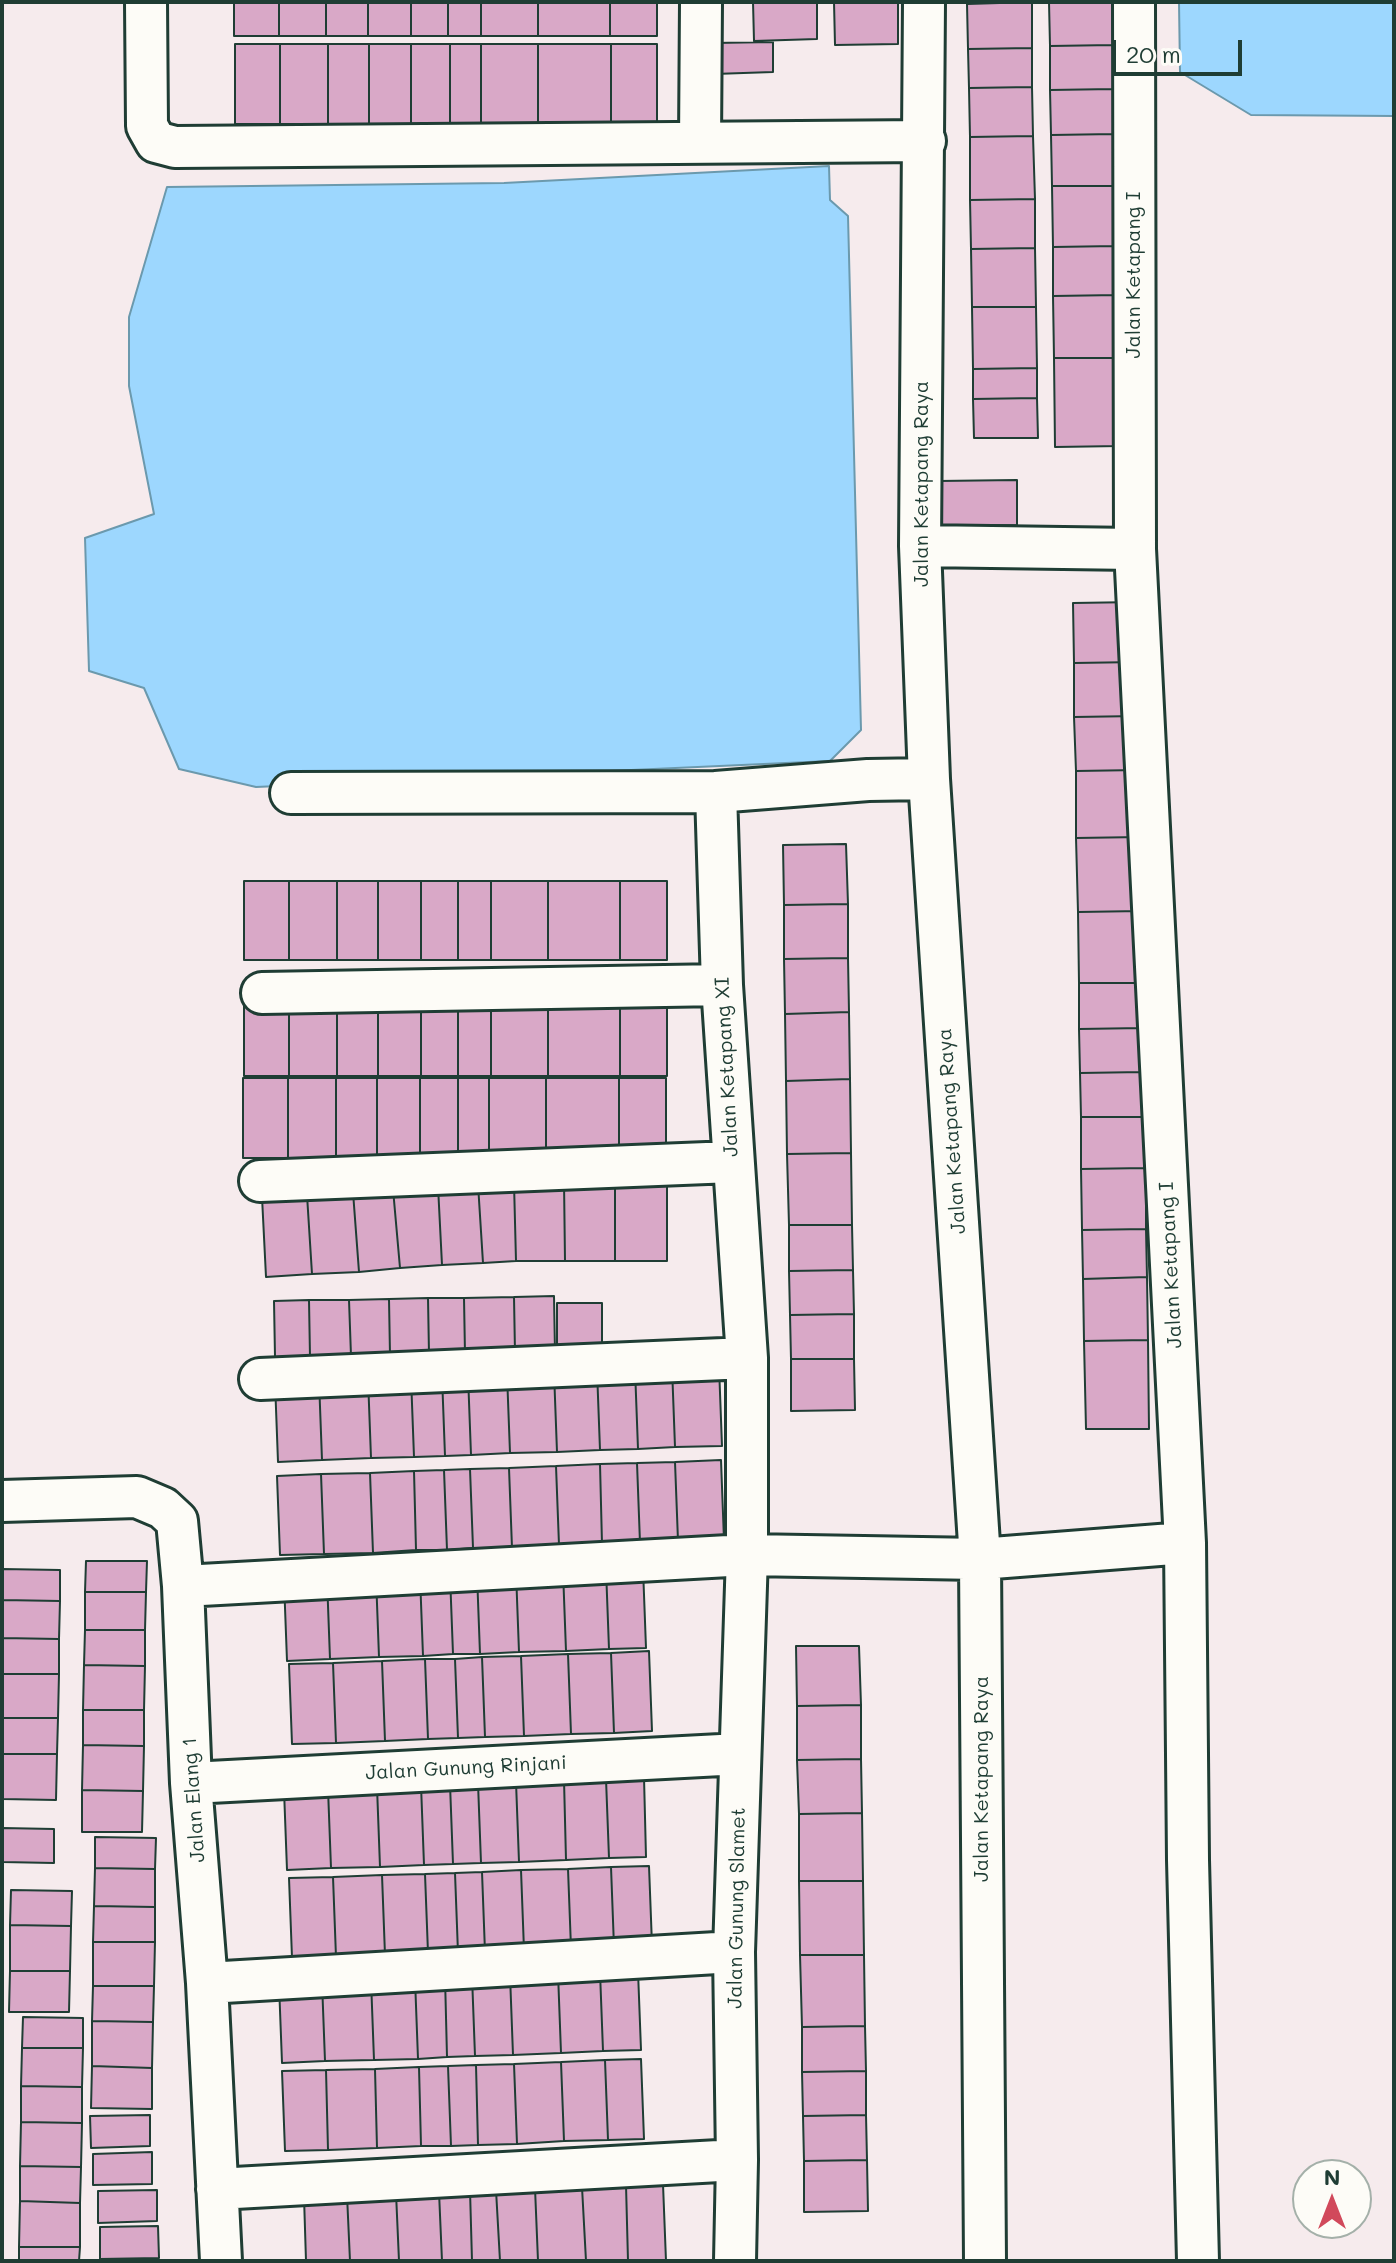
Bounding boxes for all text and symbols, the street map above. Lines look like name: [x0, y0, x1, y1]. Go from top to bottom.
scale bar: [1116, 24, 1246, 74]
text: 20 m: [1126, 38, 1181, 69]
street label: Jalan Ketapang I: [1122, 192, 1146, 358]
street label: Jalan Ketapang Raya: [910, 381, 934, 587]
street label: Jalan Ketapang XI: [710, 976, 744, 1158]
street label: Jalan Ketapang Raya: [933, 1027, 971, 1235]
street label: Jalan Ketapang I: [1155, 1181, 1187, 1349]
street label: Jalan Ketapang Raya: [970, 1676, 994, 1882]
street label: Jalan Elang 1: [178, 1737, 210, 1863]
street label: Jalan Gunung Rinjani: [365, 1751, 567, 1785]
street label: Jalan Gunung Slamet: [723, 1807, 751, 2009]
north arrow: [1292, 2159, 1372, 2239]
text: N: [1324, 2162, 1340, 2191]

